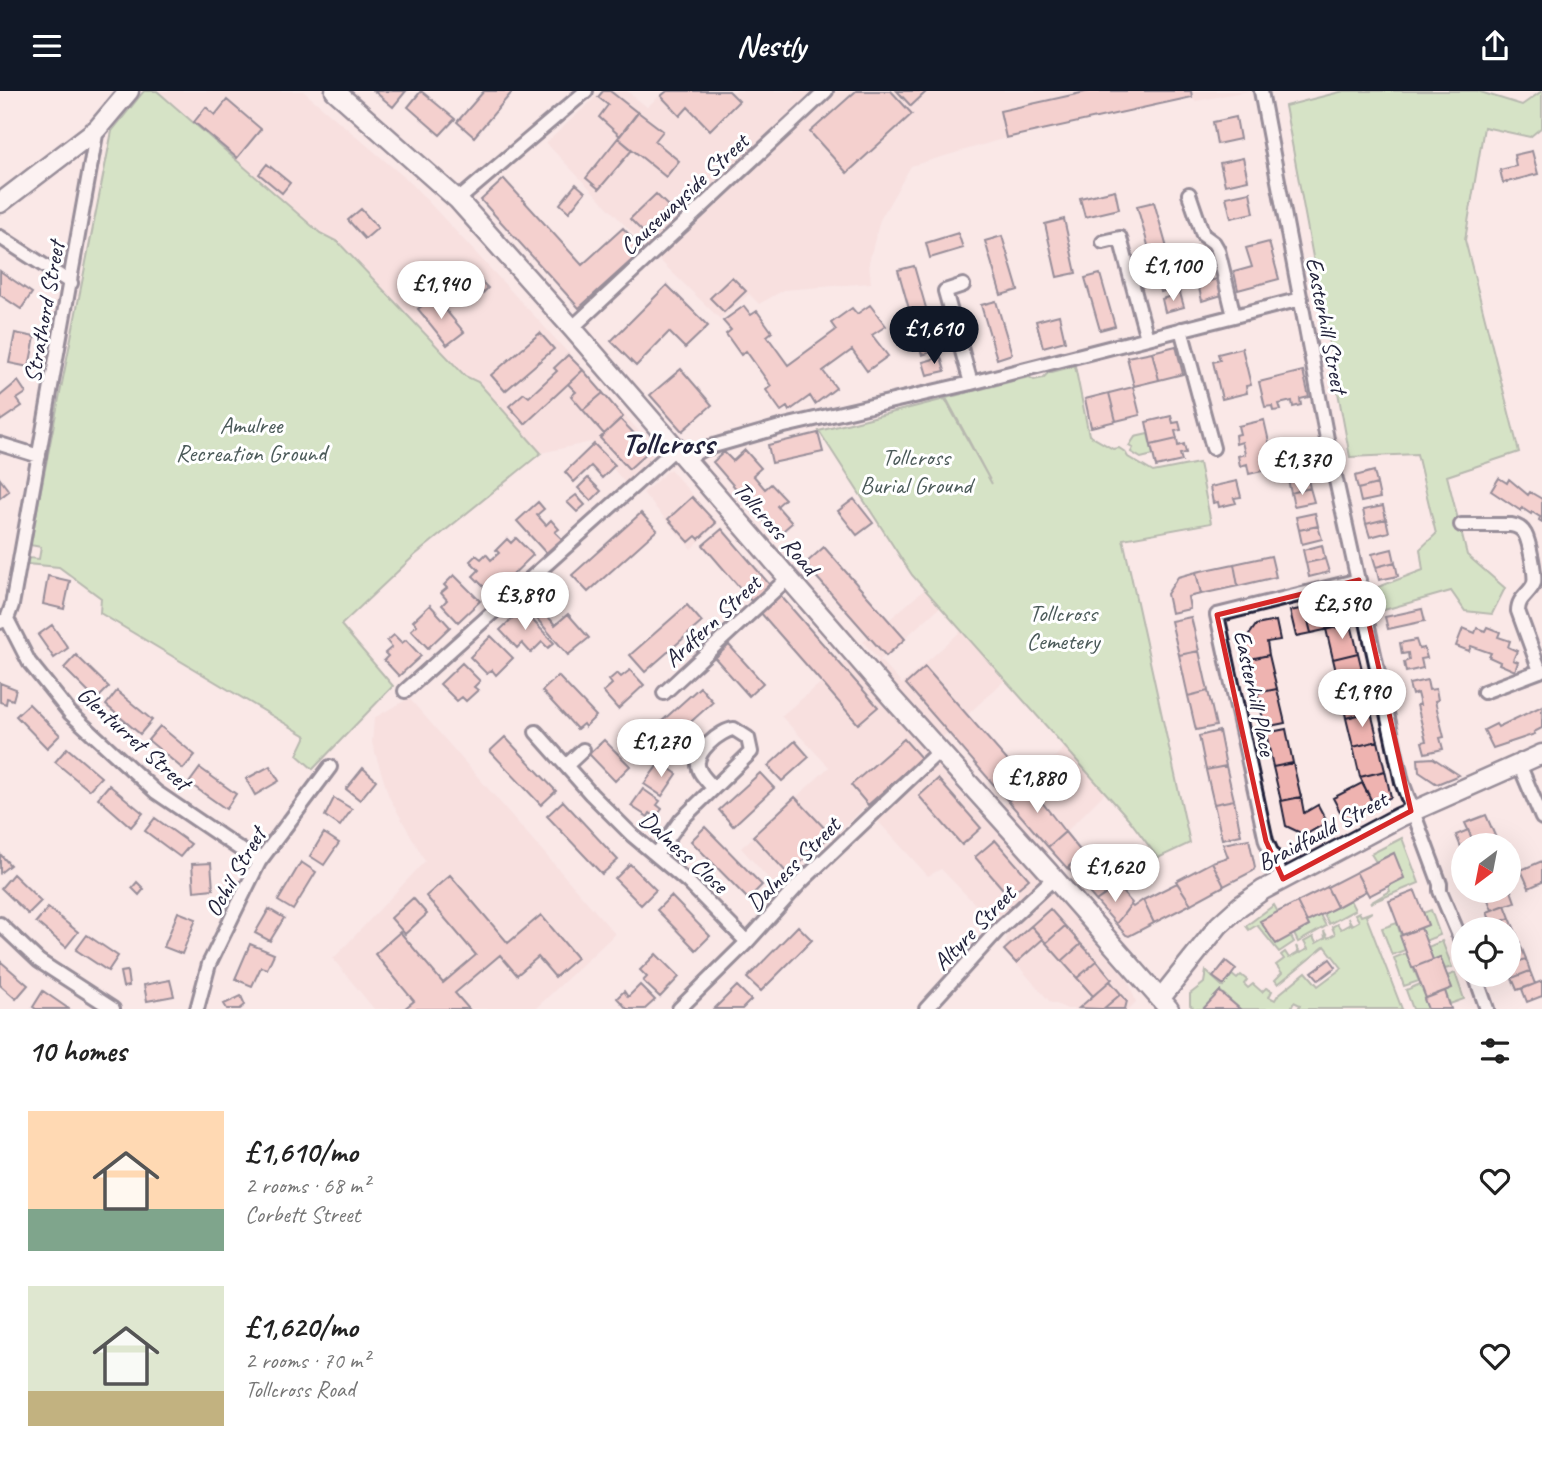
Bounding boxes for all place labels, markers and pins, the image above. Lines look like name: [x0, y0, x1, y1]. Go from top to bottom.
pin: £1,100: [1116, 243, 1230, 303]
pin: £1,940: [384, 261, 498, 321]
pin: £1,610: [877, 307, 991, 366]
pin: £1,370: [1245, 437, 1359, 497]
pin: £3,890: [468, 573, 582, 632]
pin: £2,590: [1285, 581, 1399, 641]
pin: £1,990: [1305, 669, 1419, 729]
pin: £1,270: [604, 719, 718, 779]
pin: £1,880: [980, 755, 1094, 815]
pin: £1,620: [1058, 845, 1172, 904]

